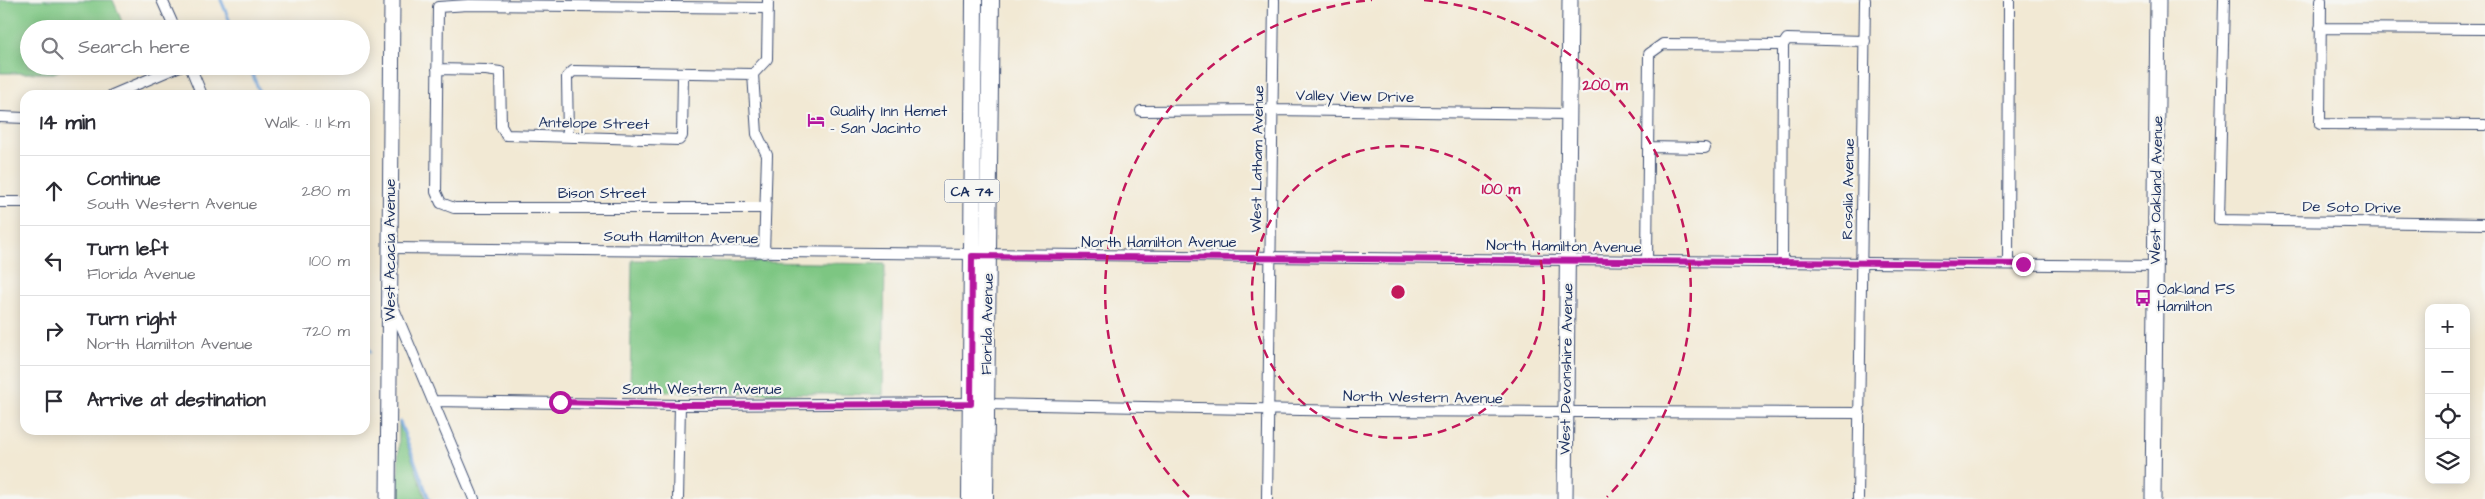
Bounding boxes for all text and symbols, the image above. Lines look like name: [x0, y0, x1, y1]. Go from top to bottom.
search box: [20, 20, 370, 75]
icon: search: [38, 34, 66, 62]
text: Search here: [78, 34, 190, 61]
text: 200 m: [1581, 75, 1628, 96]
street label: West Latham Avenue: [1246, 85, 1269, 233]
street label: Valley View Drive: [1296, 85, 1414, 109]
place label: Quality Inn Hemet - San Jacinto: [830, 101, 947, 139]
text: 14 min: [40, 108, 95, 137]
hotel icon: Quality Inn Hemet - San Jacinto: [806, 110, 826, 130]
text: Walk · 1.1 km: [264, 112, 350, 134]
street label: Antelope Street: [538, 112, 650, 135]
street label: West Oakland Avenue: [2145, 116, 2168, 265]
street label: Rosalia Avenue: [1837, 138, 1860, 240]
text: Continue: [87, 166, 161, 193]
icon: ahead: [40, 177, 68, 205]
street label: West Acacia Avenue: [380, 179, 401, 321]
text: 100 m: [1482, 179, 1521, 200]
text: 280 m: [302, 180, 350, 202]
road number: CA 74: [944, 180, 1000, 202]
street label: Bison Street: [558, 183, 646, 204]
text: South Western Avenue: [87, 193, 257, 215]
street label: De Soto Drive: [2303, 196, 2401, 219]
street label: South Hamilton Avenue: [603, 226, 759, 249]
street label: North Hamilton Avenue: [1081, 232, 1237, 253]
street label: North Hamilton Avenue: [1486, 235, 1642, 258]
text: Turn left: [87, 236, 168, 263]
icon: left: [40, 247, 68, 275]
text: 100 m: [309, 250, 350, 272]
route end: [2012, 253, 2035, 276]
text: Florida Avenue: [87, 263, 196, 285]
street label: Florida Avenue: [976, 273, 999, 375]
place label: Oakland FS Hamilton: [2157, 279, 2235, 317]
centre of rings: [1389, 283, 1407, 301]
street label: West Devonshire Avenue: [1555, 283, 1578, 455]
bus stop icon: Oakland FS Hamilton: [2133, 288, 2153, 308]
map controls: [2425, 304, 2470, 484]
button: +: [2425, 304, 2470, 349]
text: Turn right: [87, 306, 176, 333]
icon: right: [40, 317, 68, 345]
text: 720 m: [302, 320, 350, 342]
text: North Hamilton Avenue: [87, 333, 253, 355]
button: −: [2425, 349, 2470, 394]
street label: South Western Avenue: [622, 379, 782, 400]
street label: North Western Avenue: [1343, 386, 1503, 409]
icon: arrive: [40, 387, 68, 415]
text: Arrive at destination: [87, 387, 266, 414]
route start: [549, 391, 572, 414]
button: locate: [2425, 394, 2470, 439]
button: layers: [2425, 439, 2470, 484]

